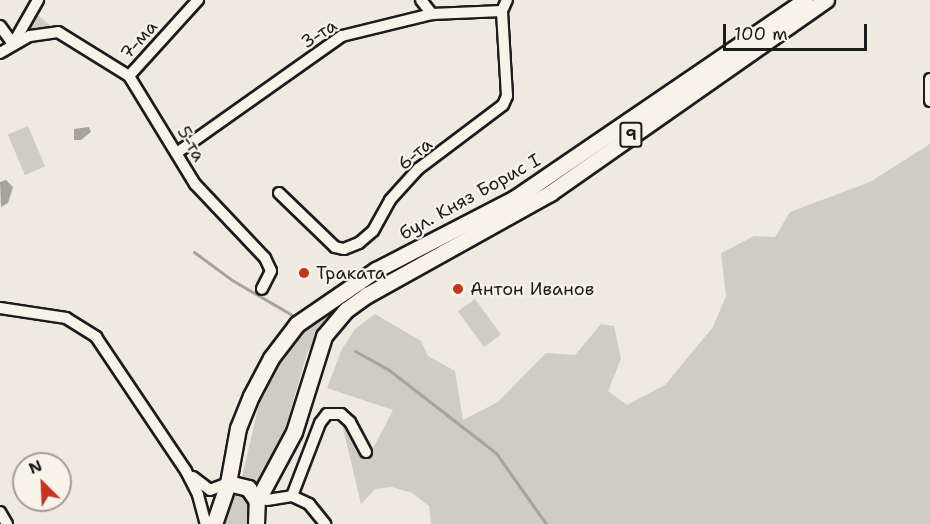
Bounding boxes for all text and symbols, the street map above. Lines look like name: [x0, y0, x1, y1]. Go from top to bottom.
scale bar: [726, 12, 870, 50]
street label: 3-та: [297, 15, 341, 53]
street label: 7-ма: [116, 16, 162, 64]
text: 100 m: [734, 22, 788, 46]
road number: 9: [619, 122, 643, 148]
street label: 5-та: [172, 123, 210, 165]
street label: 6-та: [393, 133, 437, 175]
street label: бул. Княз Борис I: [396, 149, 544, 245]
place label: Траката: [316, 262, 386, 284]
marker: Траката: [297, 266, 311, 280]
place label: Антон Иванов: [470, 278, 594, 300]
marker: Антон Иванов: [451, 282, 465, 296]
north arrow: [12, 452, 72, 512]
text: N: [25, 455, 45, 479]

